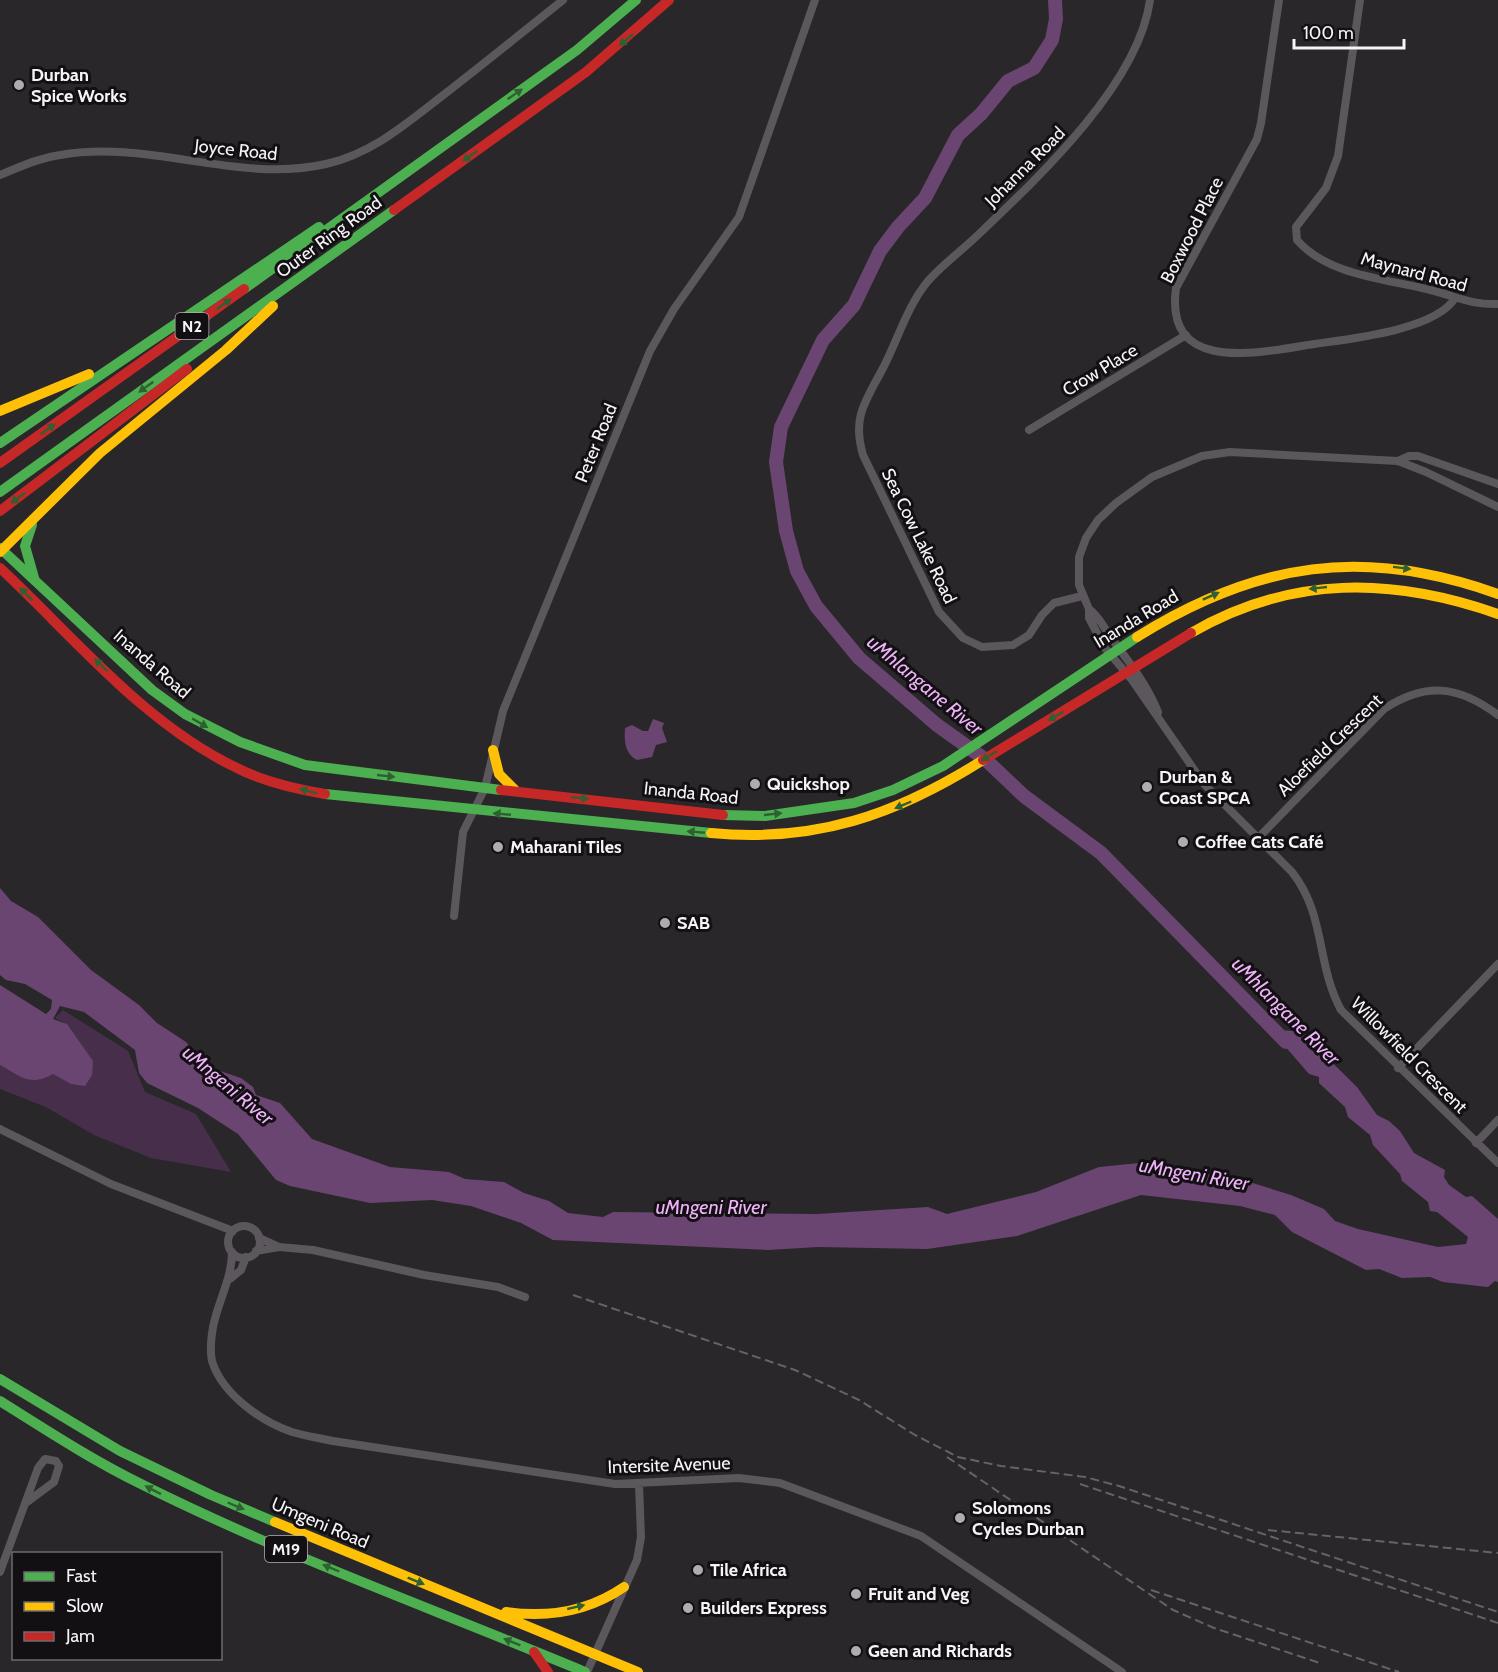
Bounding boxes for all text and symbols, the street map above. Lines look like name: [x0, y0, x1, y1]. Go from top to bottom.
scale bar: [1294, 12, 1404, 50]
text: 100 m: [1303, 22, 1354, 44]
one-way arrow: [618, 33, 634, 46]
place label: Durban Spice Works: [31, 64, 127, 107]
marker: Durban Spice Works: [12, 78, 26, 92]
one-way arrow: [507, 88, 523, 100]
street label: Johanna Road: [980, 122, 1070, 212]
street label: Joyce Road: [192, 135, 279, 165]
one-way arrow: [462, 150, 478, 162]
street label: Boxwood Place: [1156, 173, 1228, 287]
street label: Outer Ring Road: [272, 191, 386, 283]
street label: Maynard Road: [1358, 247, 1470, 297]
one-way arrow: [215, 298, 231, 310]
road number: N2: [176, 313, 208, 339]
street label: Crow Place: [1058, 339, 1142, 401]
one-way arrow: [138, 381, 154, 393]
street label: Peter Road: [570, 400, 622, 486]
one-way arrow: [39, 423, 55, 435]
street label: Sea Cow Lake Road: [877, 465, 961, 607]
one-way arrow: [10, 492, 26, 504]
one-way arrow: [1392, 563, 1411, 572]
one-way arrow: [1308, 584, 1327, 593]
street label: Inanda Road: [1090, 585, 1182, 653]
one-way arrow: [20, 587, 34, 601]
one-way arrow: [1203, 591, 1221, 601]
street label: Inanda Road: [109, 625, 195, 703]
water label: uMhlangane River: [862, 630, 988, 741]
one-way arrow: [94, 658, 108, 672]
street label: Aloefield Crescent: [1273, 689, 1387, 801]
one-way arrow: [1047, 711, 1064, 721]
one-way arrow: [192, 718, 209, 728]
one-way arrow: [981, 751, 997, 762]
place label: Durban & Coast SPCA: [1159, 766, 1251, 809]
one-way arrow: [376, 771, 395, 781]
place label: Quickshop: [767, 773, 850, 795]
street label: Inanda Road: [643, 777, 739, 809]
marker: Quickshop: [748, 777, 762, 791]
marker: Durban & Coast SPCA: [1140, 780, 1154, 794]
one-way arrow: [299, 785, 317, 795]
one-way arrow: [570, 793, 589, 803]
one-way arrow: [894, 801, 912, 810]
one-way arrow: [492, 809, 511, 819]
one-way arrow: [764, 810, 783, 819]
one-way arrow: [686, 827, 705, 837]
place label: Coffee Cats Café: [1195, 831, 1323, 853]
marker: Coffee Cats Café: [1176, 835, 1190, 849]
place label: Maharani Tiles: [510, 836, 622, 858]
marker: Maharani Tiles: [491, 840, 505, 854]
place label: SAB: [677, 912, 710, 934]
marker: SAB: [658, 916, 672, 930]
water label: uMhlangane River: [1227, 952, 1346, 1071]
street label: Willowfield Crescent: [1346, 992, 1472, 1118]
water label: uMngeni River: [178, 1040, 279, 1130]
water label: uMngeni River: [1137, 1153, 1252, 1196]
water label: uMngeni River: [655, 1195, 767, 1219]
street label: Intersite Avenue: [607, 1452, 731, 1478]
one-way arrow: [144, 1485, 161, 1494]
street label: Umgeni Road: [268, 1493, 372, 1553]
place label: Solomons Cycles Durban: [972, 1497, 1084, 1540]
one-way arrow: [228, 1501, 245, 1510]
marker: Solomons Cycles Durban: [953, 1511, 967, 1525]
road number: M19: [265, 1536, 307, 1562]
legend: [12, 1552, 222, 1660]
place label: Tile Africa: [710, 1559, 787, 1581]
one-way arrow: [322, 1563, 340, 1572]
marker: Tile Africa: [691, 1563, 705, 1577]
text: Fast: [66, 1565, 97, 1587]
one-way arrow: [408, 1576, 426, 1586]
place label: Fruit and Veg: [868, 1583, 969, 1605]
marker: Fruit and Veg: [849, 1587, 863, 1601]
text: Slow: [66, 1595, 103, 1617]
place label: Builders Express: [700, 1597, 827, 1619]
marker: Builders Express: [681, 1601, 695, 1615]
one-way arrow: [567, 1602, 585, 1612]
text: Jam: [65, 1625, 95, 1647]
one-way arrow: [502, 1637, 520, 1647]
place label: Geen and Richards: [868, 1640, 1012, 1662]
marker: Geen and Richards: [849, 1644, 863, 1658]

